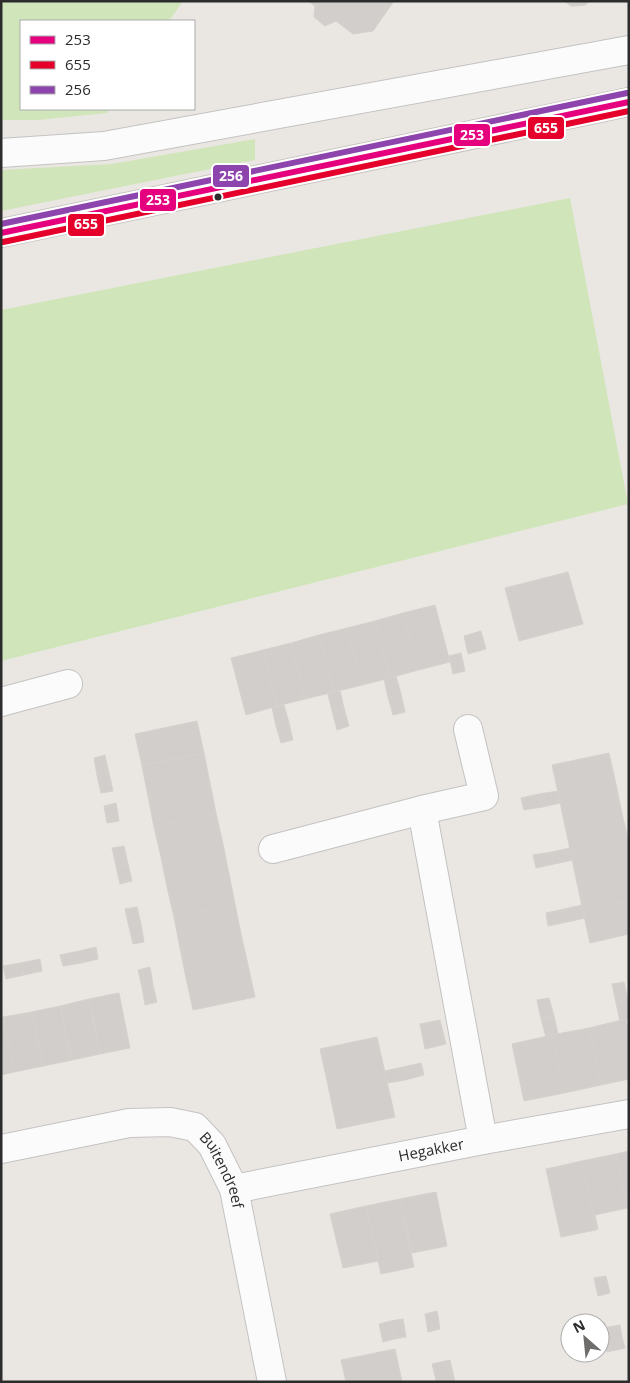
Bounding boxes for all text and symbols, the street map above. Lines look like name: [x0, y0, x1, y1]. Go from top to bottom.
legend: [20, 20, 195, 110]
text: 253: [65, 29, 91, 49]
text: 655: [65, 54, 91, 74]
text: 256: [65, 79, 91, 99]
line badge: 655: [527, 116, 565, 140]
text: 655: [534, 118, 558, 137]
line badge: 253: [453, 123, 491, 147]
text: 253: [460, 125, 484, 144]
line badge: 256: [212, 164, 250, 188]
text: 256: [219, 166, 243, 185]
line badge: 253: [139, 188, 177, 212]
text: 253: [146, 190, 170, 209]
unlabelled marker: [213, 192, 223, 202]
line badge: 655: [67, 213, 105, 237]
text: 655: [74, 214, 98, 233]
street label: Buitendreef: [196, 1127, 249, 1211]
street label: Hegakker: [397, 1133, 466, 1165]
north arrow: [560, 1313, 610, 1363]
text: N: [569, 1315, 588, 1337]

